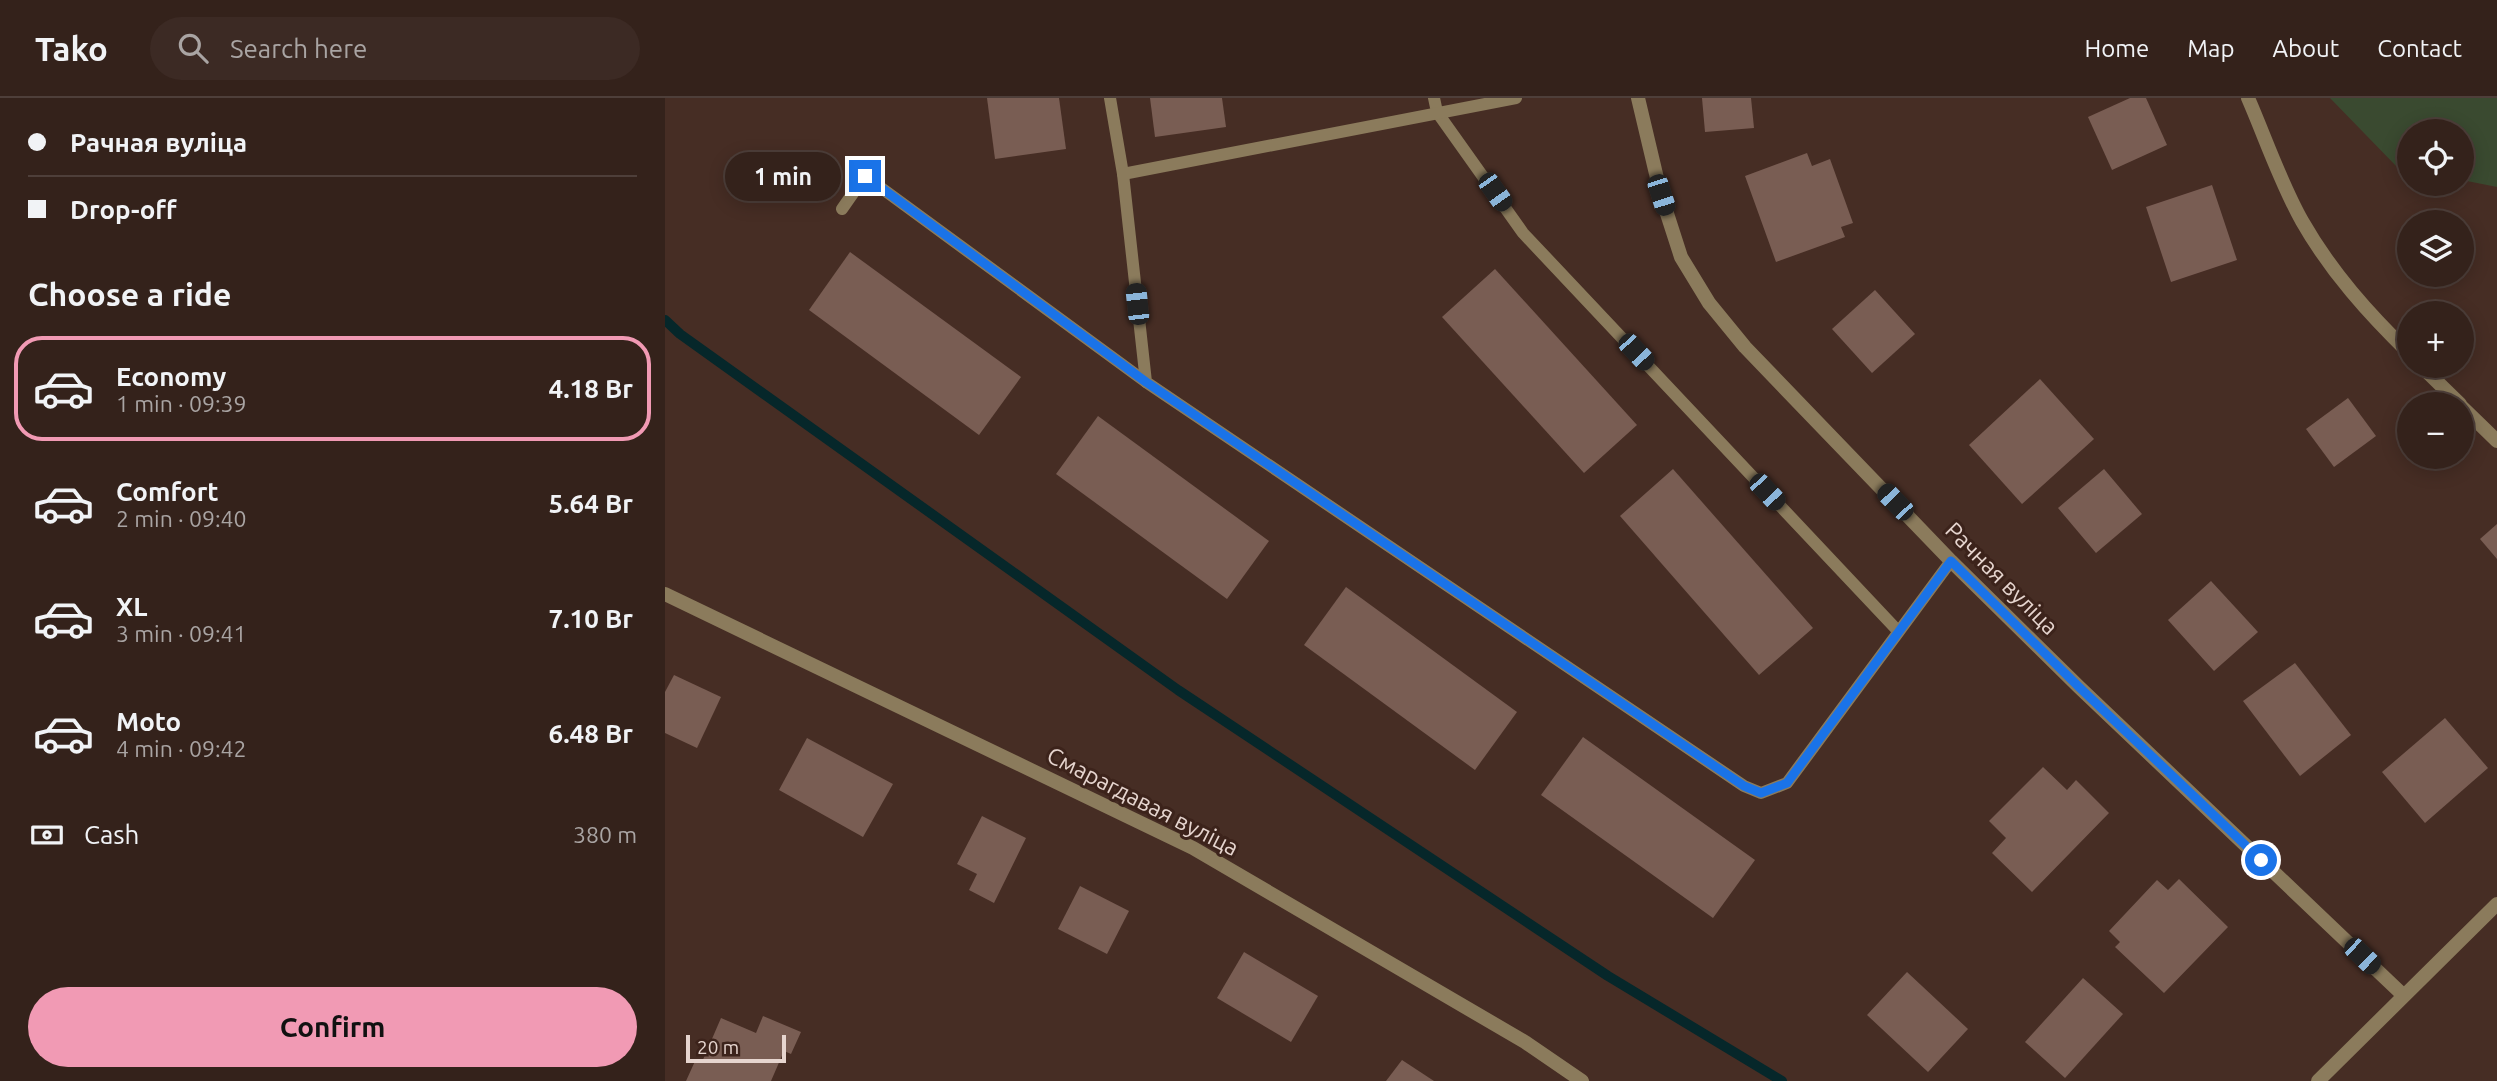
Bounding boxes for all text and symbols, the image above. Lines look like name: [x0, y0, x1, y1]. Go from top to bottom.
search box: [150, 17, 640, 80]
icon: search: [174, 29, 212, 67]
text: Tako: [35, 30, 108, 67]
text: Search here: [230, 34, 367, 63]
text: Home: [2084, 35, 2149, 62]
text: Map: [2187, 35, 2234, 62]
text: About: [2272, 35, 2339, 62]
text: Contact: [2377, 35, 2462, 62]
map controls: [2397, 119, 2474, 469]
button: locate: [2397, 119, 2474, 196]
text: Рачная вуліца: [70, 128, 247, 157]
callout: 1 min: [725, 152, 841, 200]
route end: [849, 160, 881, 192]
text: 1 min: [754, 164, 812, 189]
car: [1475, 169, 1516, 215]
car: [1645, 172, 1678, 218]
text: Drop-off: [70, 195, 177, 224]
button: layers: [2397, 210, 2474, 287]
text: Choose a ride: [28, 276, 231, 312]
car: [1125, 282, 1150, 326]
button: +: [2397, 301, 2474, 378]
car: [1614, 329, 1659, 375]
icon: car: [32, 357, 95, 420]
text: Economy: [116, 362, 226, 391]
text: 4.18 Br: [549, 374, 633, 403]
text: 1 min · 09:39: [116, 391, 247, 416]
button: −: [2397, 392, 2474, 469]
car: [1745, 469, 1790, 515]
icon: car: [32, 472, 95, 535]
text: Comfort: [116, 477, 219, 506]
car: [1873, 480, 1918, 524]
text: 5.64 Br: [549, 489, 633, 518]
text: 2 min · 09:40: [116, 506, 247, 531]
street label: Рачная вуліца: [1941, 517, 2063, 639]
icon: car: [32, 587, 95, 650]
text: XL: [116, 592, 147, 621]
text: 7.10 Br: [549, 604, 633, 633]
text: 3 min · 09:41: [116, 621, 247, 646]
icon: car: [32, 702, 95, 765]
text: Moto: [116, 707, 181, 736]
text: 6.48 Br: [549, 719, 633, 748]
text: 4 min · 09:42: [116, 736, 247, 761]
street label: Смарагдавая вуліца: [1043, 742, 1243, 860]
icon: cash: [28, 816, 66, 854]
text: Cash: [84, 820, 139, 849]
text: 380 m: [573, 822, 637, 847]
route start: [2245, 844, 2277, 876]
car: [2340, 934, 2385, 978]
button: Confirm: [28, 987, 637, 1067]
scale bar: [686, 1032, 786, 1064]
text: 20 m: [697, 1036, 739, 1058]

